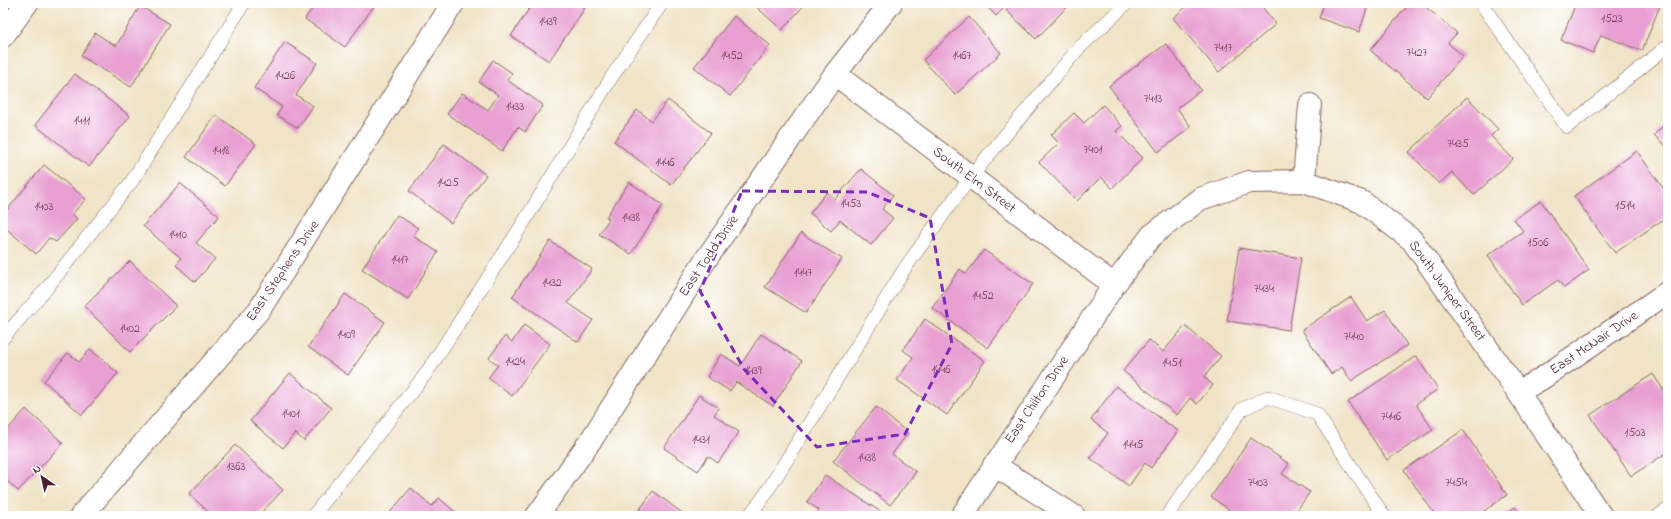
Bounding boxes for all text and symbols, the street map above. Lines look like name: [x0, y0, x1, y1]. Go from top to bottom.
house number: 1523: [1601, 10, 1623, 28]
house number: 1439: [539, 13, 557, 31]
house number: 7417: [1214, 39, 1232, 57]
house number: 7427: [1407, 44, 1427, 62]
house number: 1452: [721, 47, 743, 65]
house number: 1467: [953, 47, 972, 65]
house number: 1426: [275, 67, 296, 85]
house number: 7413: [1144, 90, 1162, 108]
house number: 1433: [506, 98, 524, 116]
house number: 1411: [74, 112, 90, 130]
house number: 7435: [1447, 135, 1469, 153]
house number: 7401: [1084, 141, 1103, 159]
house number: 1418: [212, 142, 230, 160]
street label: South Elm Street: [928, 142, 1020, 219]
house number: 1446: [656, 154, 675, 172]
house number: 1425: [437, 174, 459, 192]
house number: 1453: [841, 195, 861, 213]
house number: 1514: [1615, 197, 1635, 215]
house number: 1403: [35, 198, 53, 216]
house number: 1438: [622, 209, 641, 227]
street label: East Todd Drive: [674, 210, 745, 301]
street label: East Stephens Drive: [241, 216, 325, 326]
house number: 1410: [169, 226, 187, 244]
house number: 1506: [1527, 234, 1549, 252]
street label: South Juniper Street: [1403, 236, 1491, 346]
house number: 1417: [391, 251, 409, 269]
house number: 1447: [794, 264, 812, 282]
house number: 1432: [542, 274, 562, 292]
house number: 7434: [1254, 280, 1274, 298]
house number: 1452: [972, 287, 994, 305]
street label: East McNair Drive: [1546, 305, 1643, 380]
house number: 1402: [120, 320, 140, 338]
house number: 1409: [337, 326, 355, 344]
house number: 7440: [1344, 328, 1364, 346]
street label: East Chilton Drive: [1000, 351, 1075, 448]
house number: 1424: [505, 353, 525, 371]
house number: 1451: [1162, 354, 1182, 372]
house number: 1446: [932, 361, 951, 379]
house number: 1439: [744, 362, 762, 380]
house number: 1401: [282, 405, 300, 423]
house number: 7446: [1381, 408, 1402, 426]
house number: 1503: [1625, 424, 1645, 442]
house number: 1431: [692, 431, 710, 449]
house number: 1445: [1123, 436, 1143, 454]
house number: 1438: [858, 449, 877, 467]
north arrow: [22, 457, 62, 497]
house number: 1363: [226, 458, 246, 476]
text: N: [29, 461, 45, 478]
house number: 7403: [1248, 474, 1268, 492]
house number: 7454: [1445, 474, 1467, 492]

